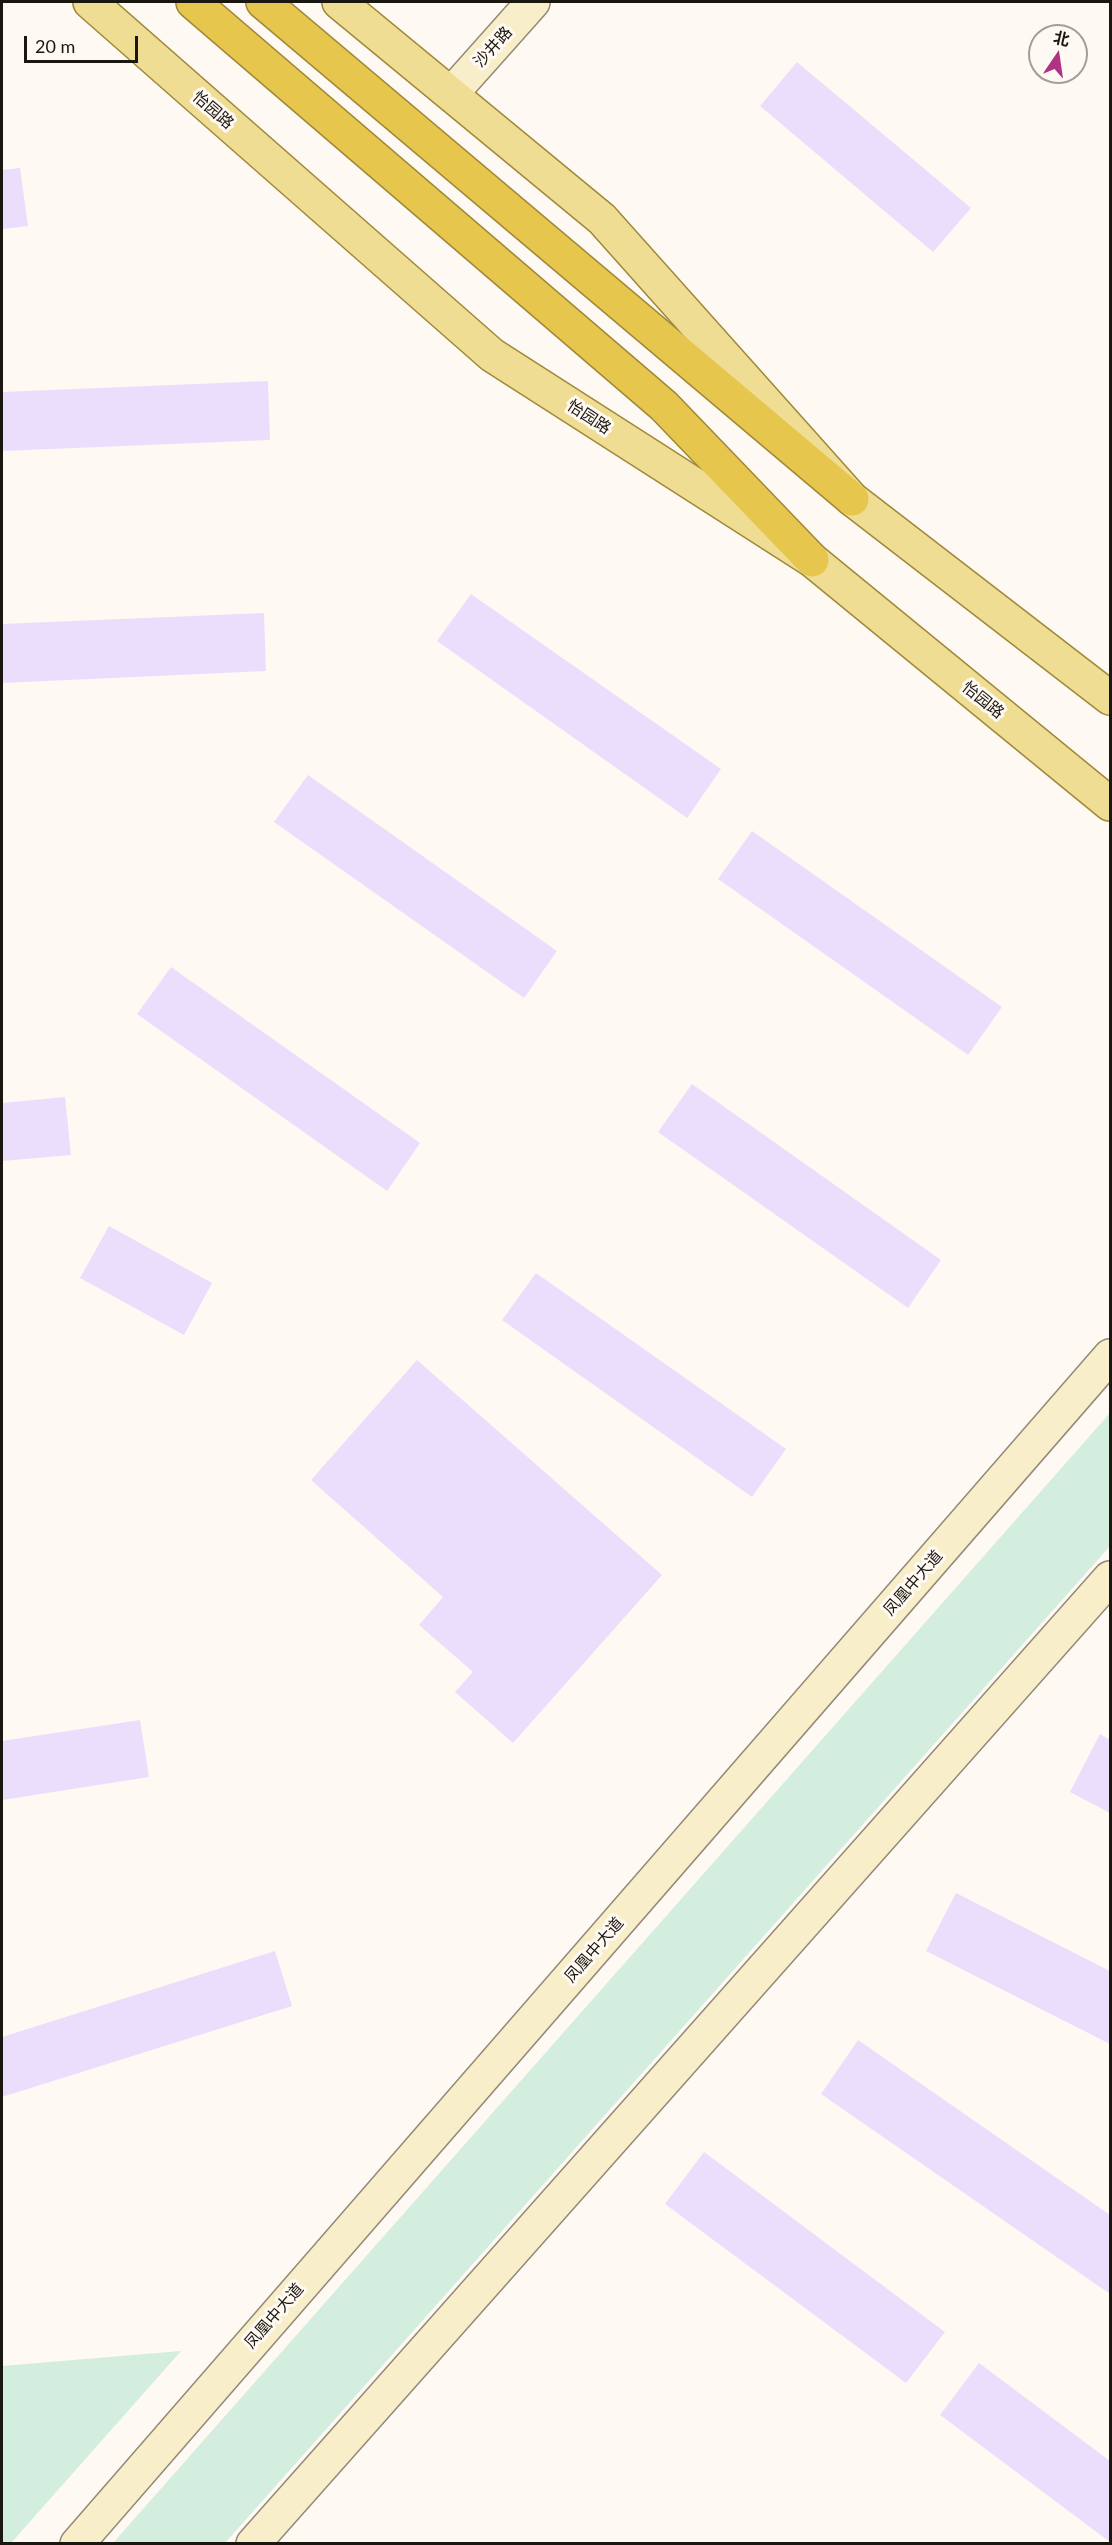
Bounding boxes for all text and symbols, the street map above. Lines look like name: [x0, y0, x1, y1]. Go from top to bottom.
street label: 沙井路: [470, 23, 516, 71]
scale bar: [27, 24, 141, 62]
north arrow: [1028, 24, 1088, 84]
text: 北: [1052, 27, 1072, 49]
text: 20 m: [35, 35, 75, 57]
street label: 怡园路: [189, 87, 237, 133]
street label: 怡园路: [564, 396, 614, 438]
street label: 怡园路: [958, 677, 1008, 723]
street label: 凤凰中大道: [880, 1547, 946, 1619]
street label: 凤凰中大道: [561, 1914, 627, 1986]
street label: 凤凰中大道: [241, 2280, 307, 2352]

